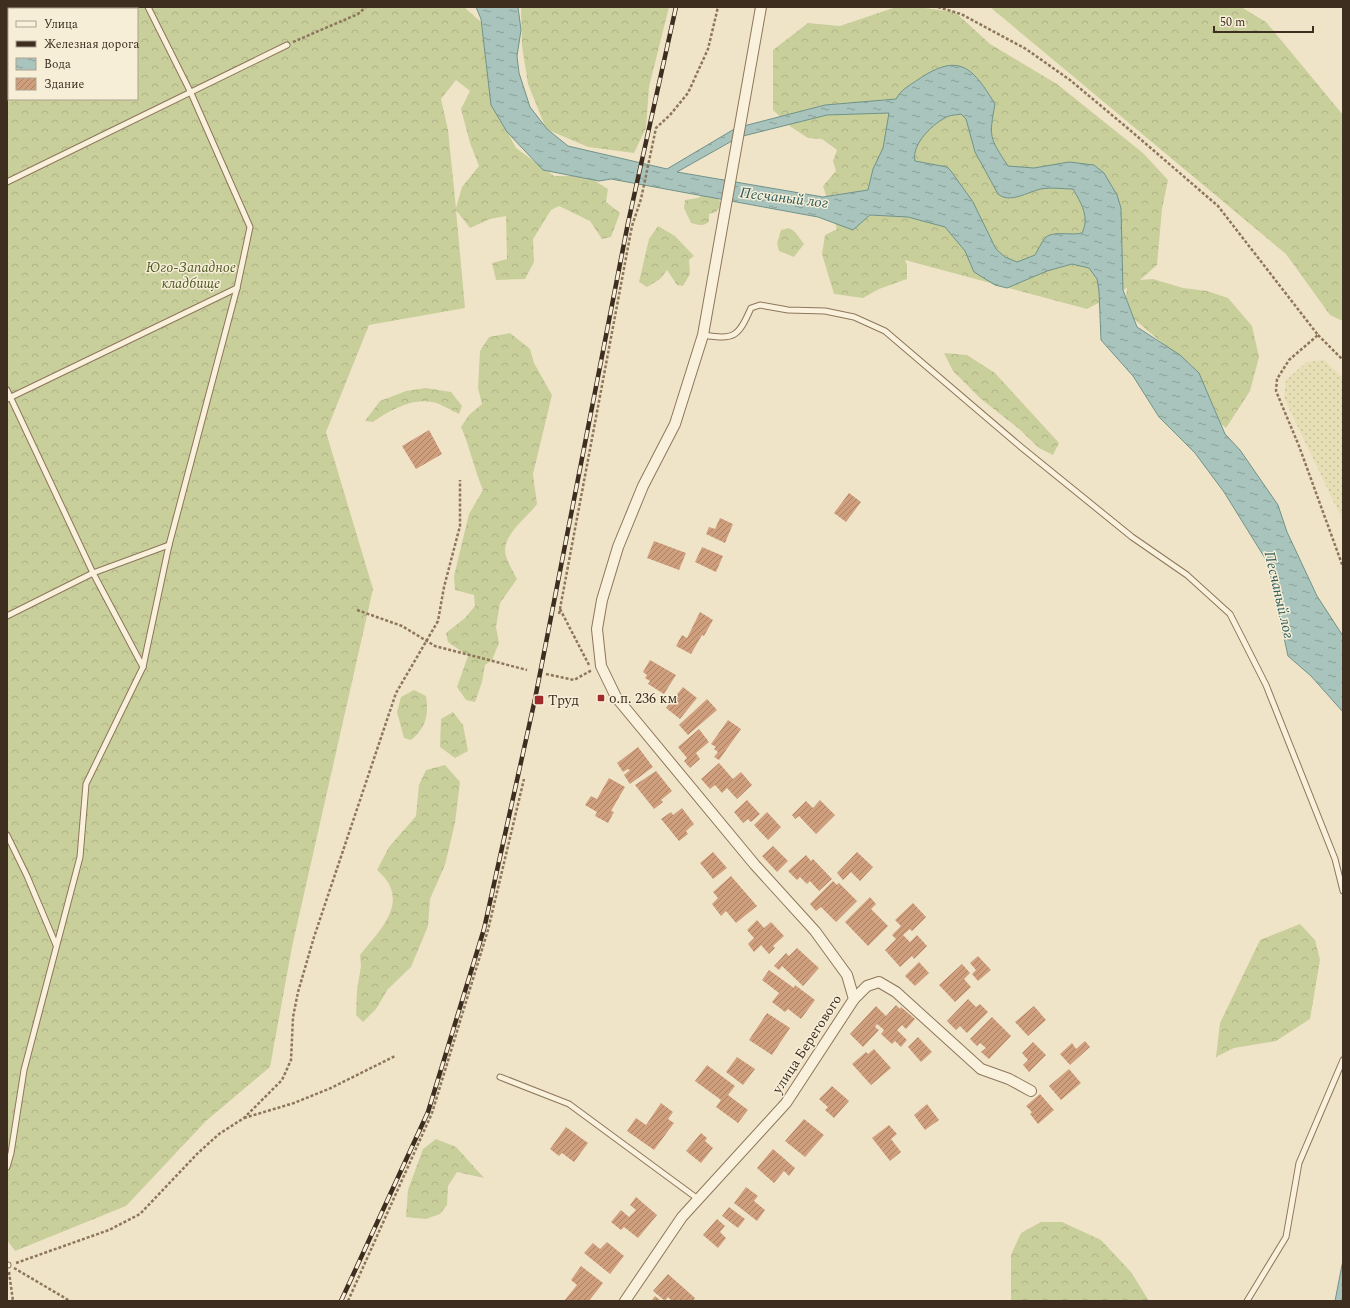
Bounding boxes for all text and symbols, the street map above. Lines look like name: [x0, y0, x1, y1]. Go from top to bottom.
legend: [8, 8, 138, 100]
scale bar: [1214, 8, 1313, 34]
text: 50 m: [1220, 13, 1245, 32]
text: Улица: [44, 15, 78, 34]
text: Железная дорога: [44, 35, 139, 54]
text: Вода: [44, 55, 71, 74]
text: Здание: [44, 75, 84, 94]
water label: Песчаный лог: [738, 181, 830, 215]
park label: Юго-Западное кладбище: [146, 257, 236, 294]
water label: Песчаный лог: [1258, 549, 1300, 641]
place label: о.п. 236 км: [609, 688, 677, 709]
place label: Труд: [548, 690, 579, 711]
marker: о.п. 236 км: [596, 693, 606, 703]
marker: Труд: [533, 694, 545, 706]
street label: улица Берегового: [766, 990, 847, 1099]

